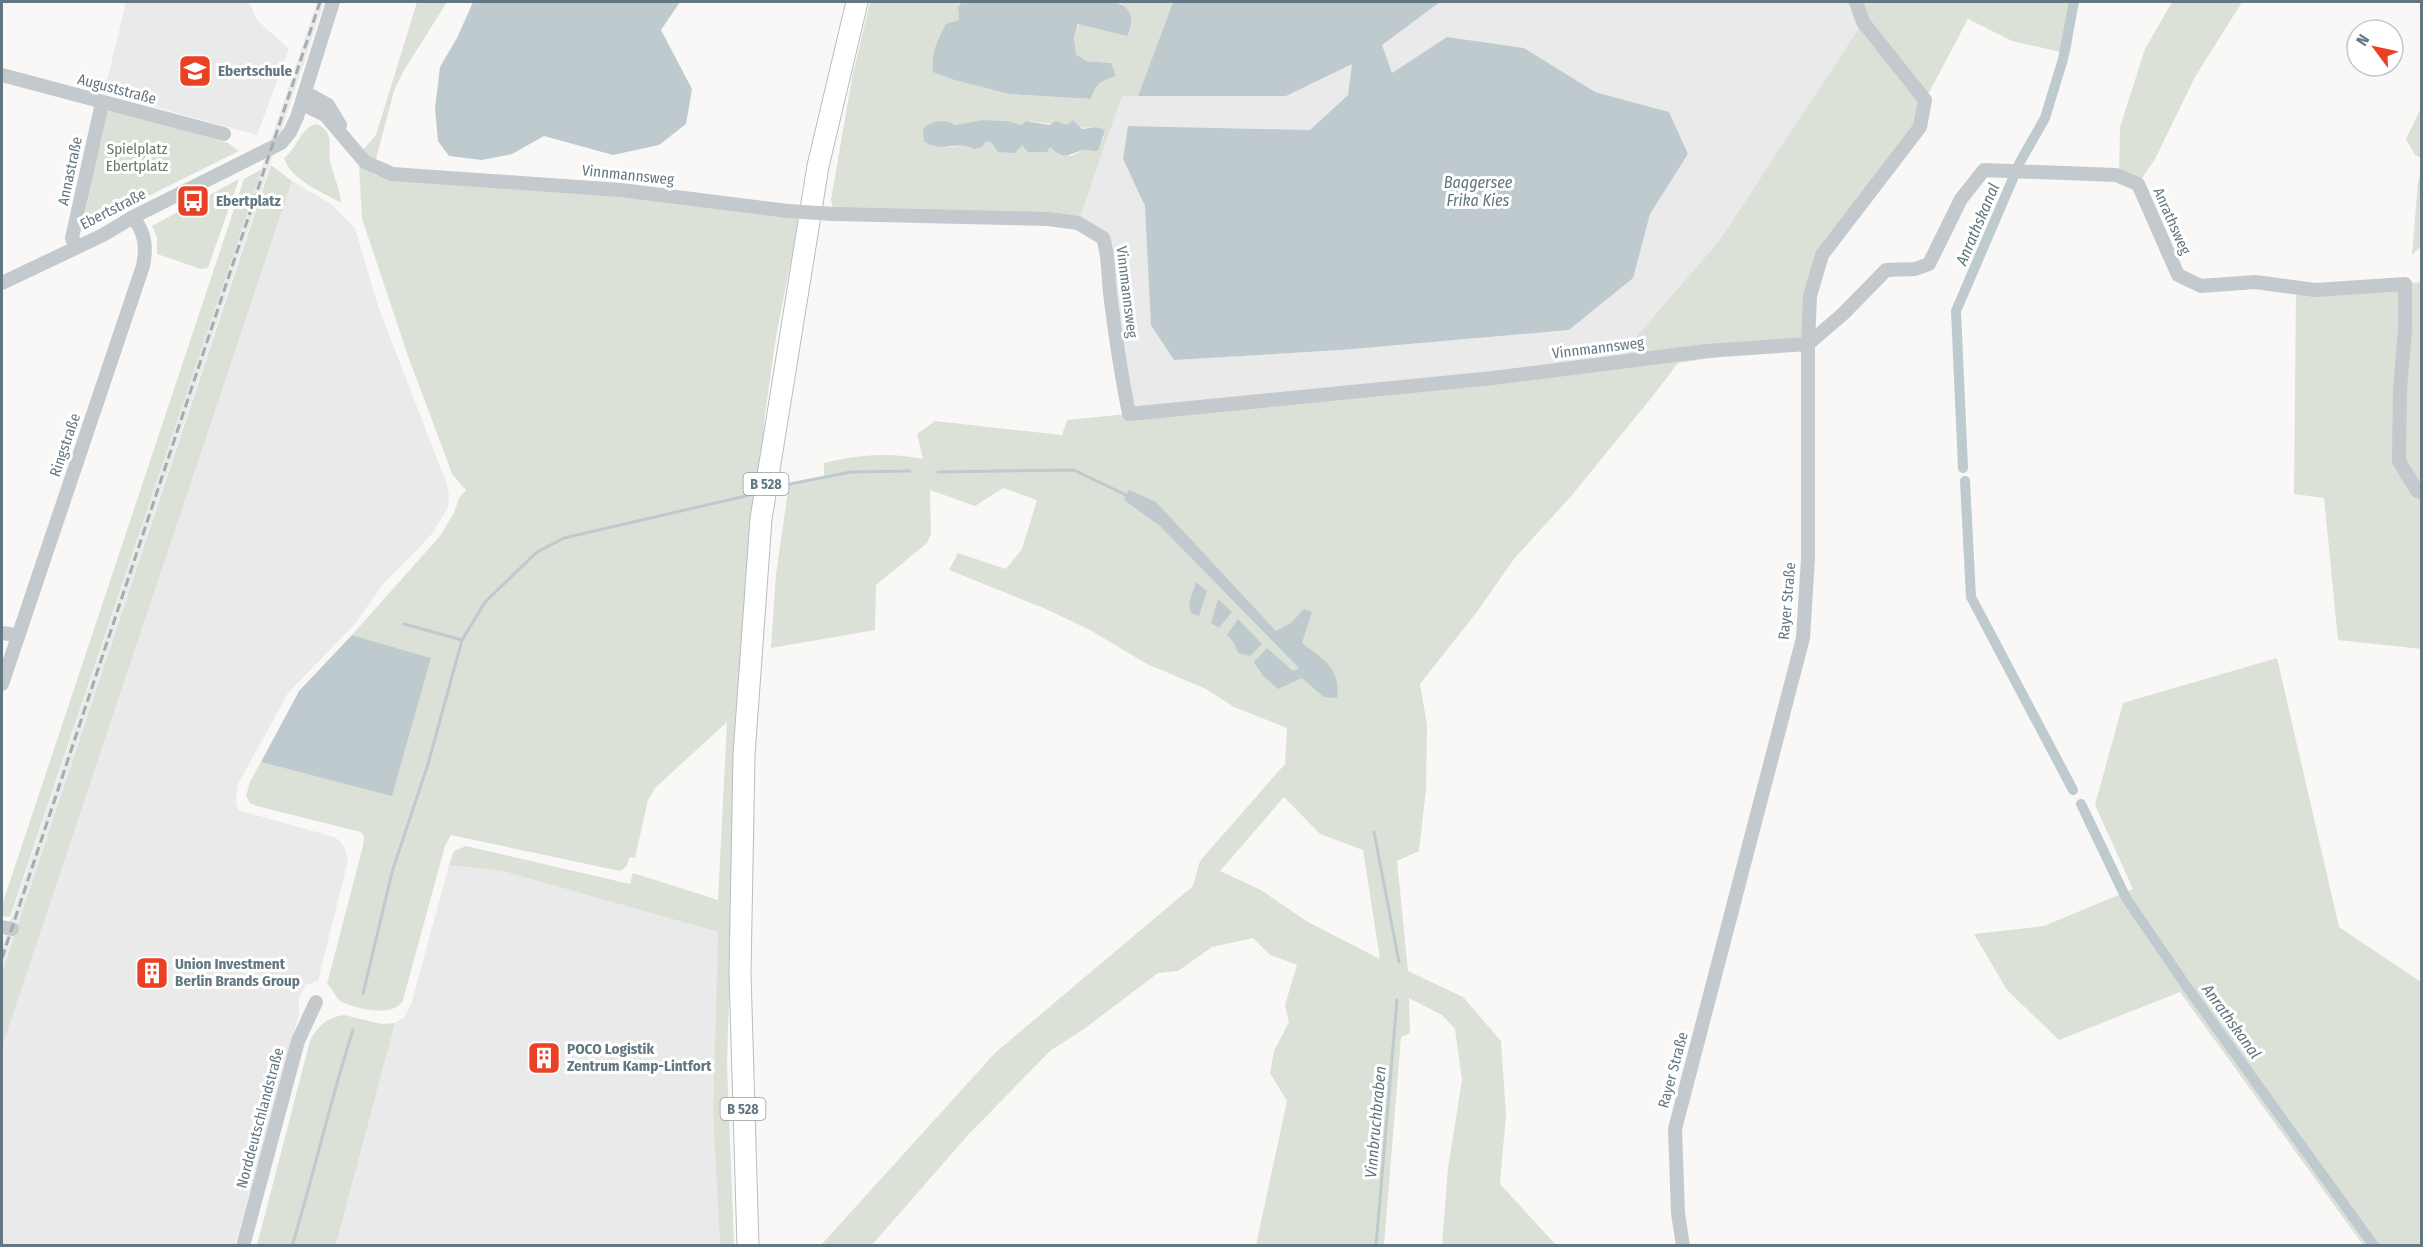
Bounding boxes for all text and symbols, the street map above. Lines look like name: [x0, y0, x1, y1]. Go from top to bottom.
north arrow: [2345, 18, 2405, 78]
text: N: [2352, 31, 2373, 49]
school or university icon: Ebertschule: [177, 53, 213, 89]
place label: Ebertschule: [218, 62, 292, 80]
street label: Auguststraße: [76, 70, 158, 108]
street label: Annastraße: [54, 135, 86, 207]
park label: Spielplatz Ebertplatz: [106, 140, 168, 175]
street label: Vinnmannsweg: [581, 161, 675, 189]
water label: Baggersee Frika Kies: [1444, 173, 1513, 210]
water label: Anrathskanal: [1951, 180, 2003, 269]
bus stop icon: Ebertplatz: [175, 183, 211, 219]
street label: Ebertstraße: [77, 185, 149, 233]
street label: Anrathsweg: [2149, 185, 2195, 257]
place label: Ebertplatz: [216, 192, 282, 210]
street label: Vinnmannsweg: [1112, 245, 1142, 339]
street label: Vinnmannsweg: [1551, 333, 1645, 363]
street label: Ringstraße: [46, 411, 84, 479]
road number: B 528: [744, 473, 789, 495]
street label: Rayer Straße: [1775, 561, 1799, 641]
building icon: Union Investment Berlin Brands Group: [134, 955, 170, 991]
place label: Union Investment Berlin Brands Group: [175, 955, 300, 990]
water label: Anrathskanal: [2198, 980, 2265, 1062]
street label: Rayer Straße: [1654, 1030, 1692, 1110]
building icon: POCO Logistik Zentrum Kamp-Lintfort: [526, 1040, 562, 1076]
place label: POCO Logistik Zentrum Kamp-Lintfort: [567, 1040, 712, 1075]
street label: Norddeutschlandstraße: [233, 1046, 287, 1190]
water label: Vinnbruchbraben: [1361, 1065, 1390, 1179]
road number: B 528: [720, 1098, 766, 1120]

